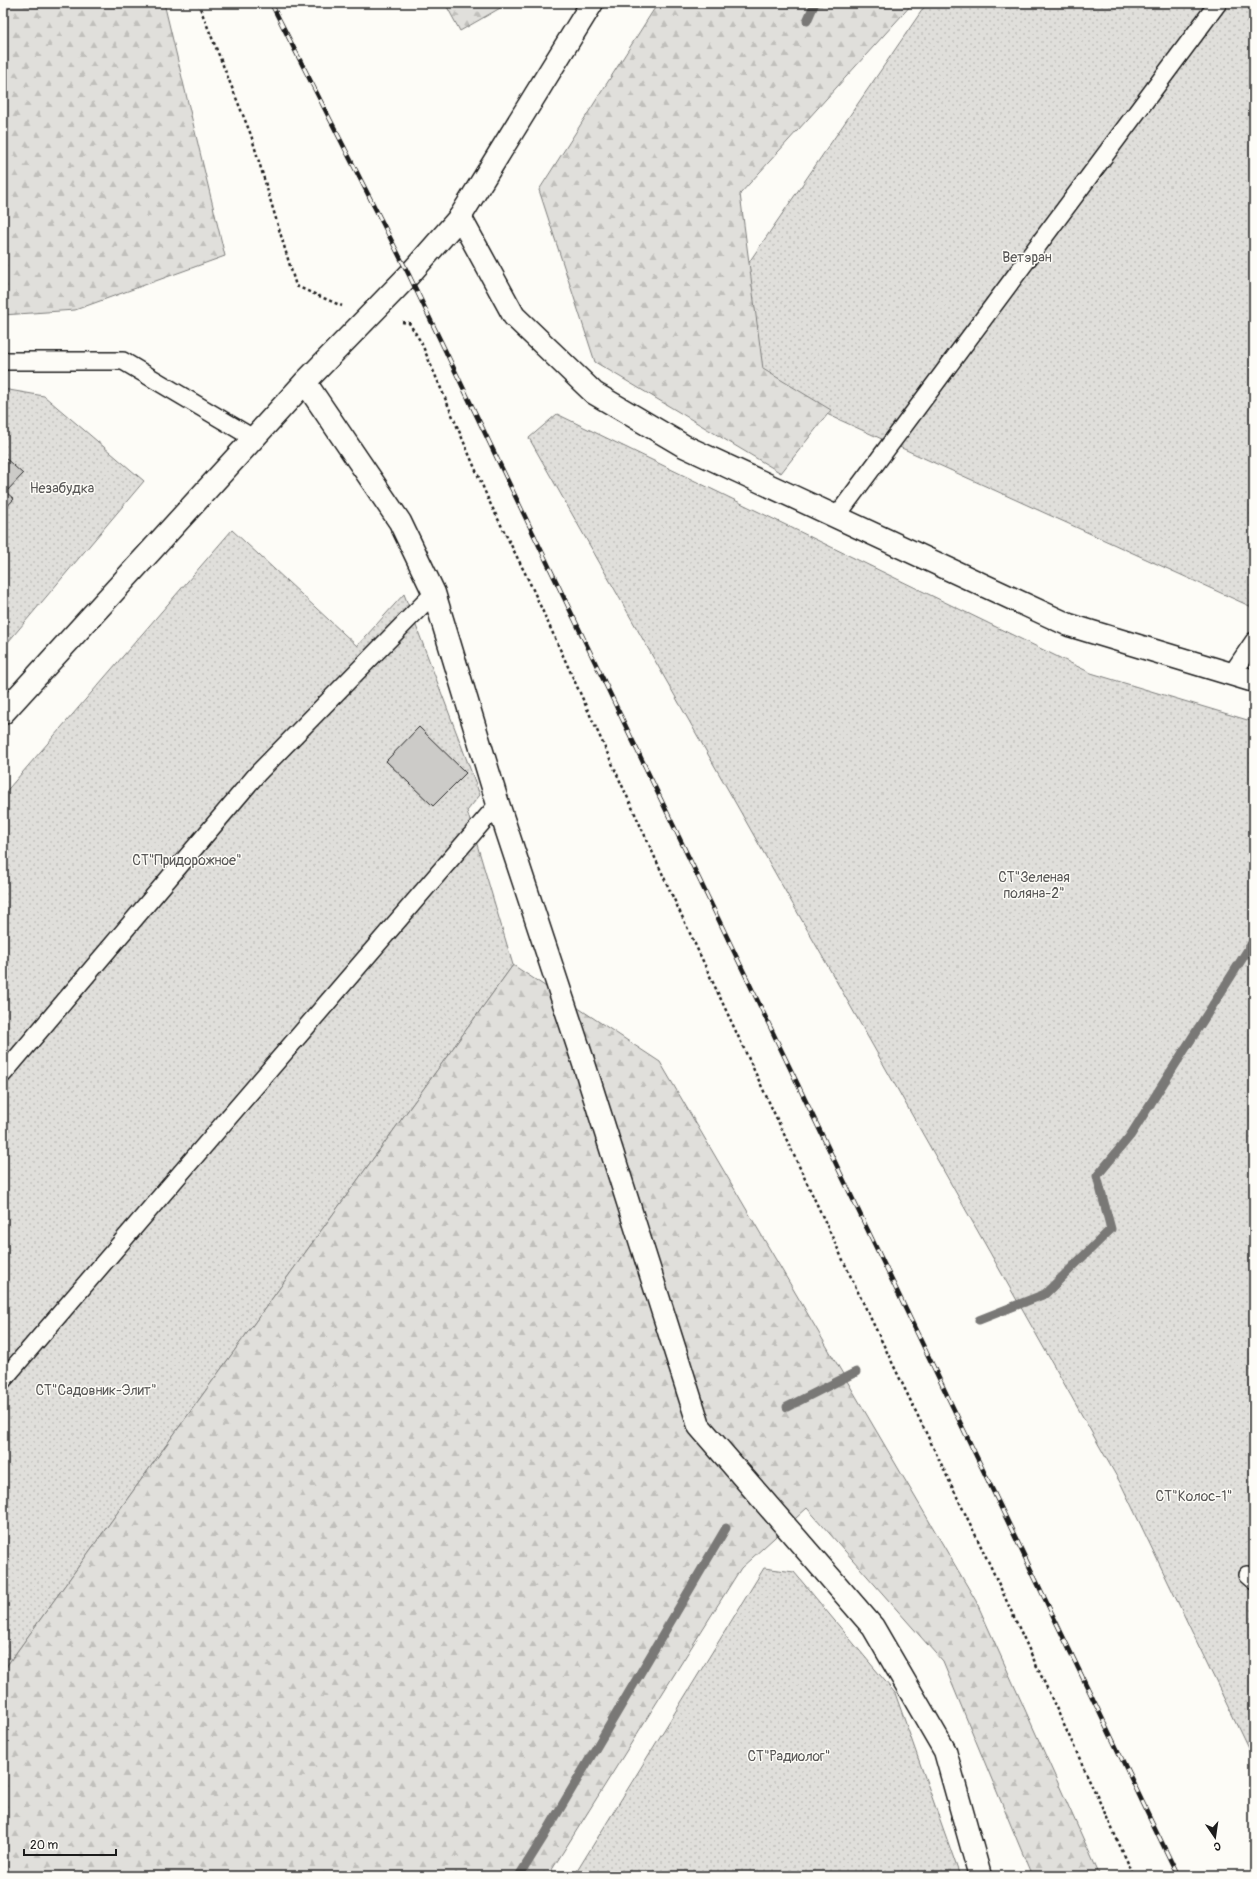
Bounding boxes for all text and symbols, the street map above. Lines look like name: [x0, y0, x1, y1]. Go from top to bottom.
park label: Ветэран: [1002, 249, 1052, 266]
park label: Незабудка: [30, 480, 94, 497]
park label: СТ"Придорожное": [132, 852, 242, 869]
park label: СТ"Зеленая поляна-2": [998, 869, 1070, 902]
park label: СТ"Садовник-Элит": [35, 1382, 157, 1399]
park label: СТ"Колос-1": [1156, 1488, 1232, 1505]
park label: СТ"Радиолог": [747, 1748, 831, 1765]
north arrow: [1195, 1817, 1235, 1857]
scale bar: [24, 1831, 116, 1857]
text: 20 m: [30, 1838, 59, 1853]
text: С: [1212, 1839, 1222, 1853]

